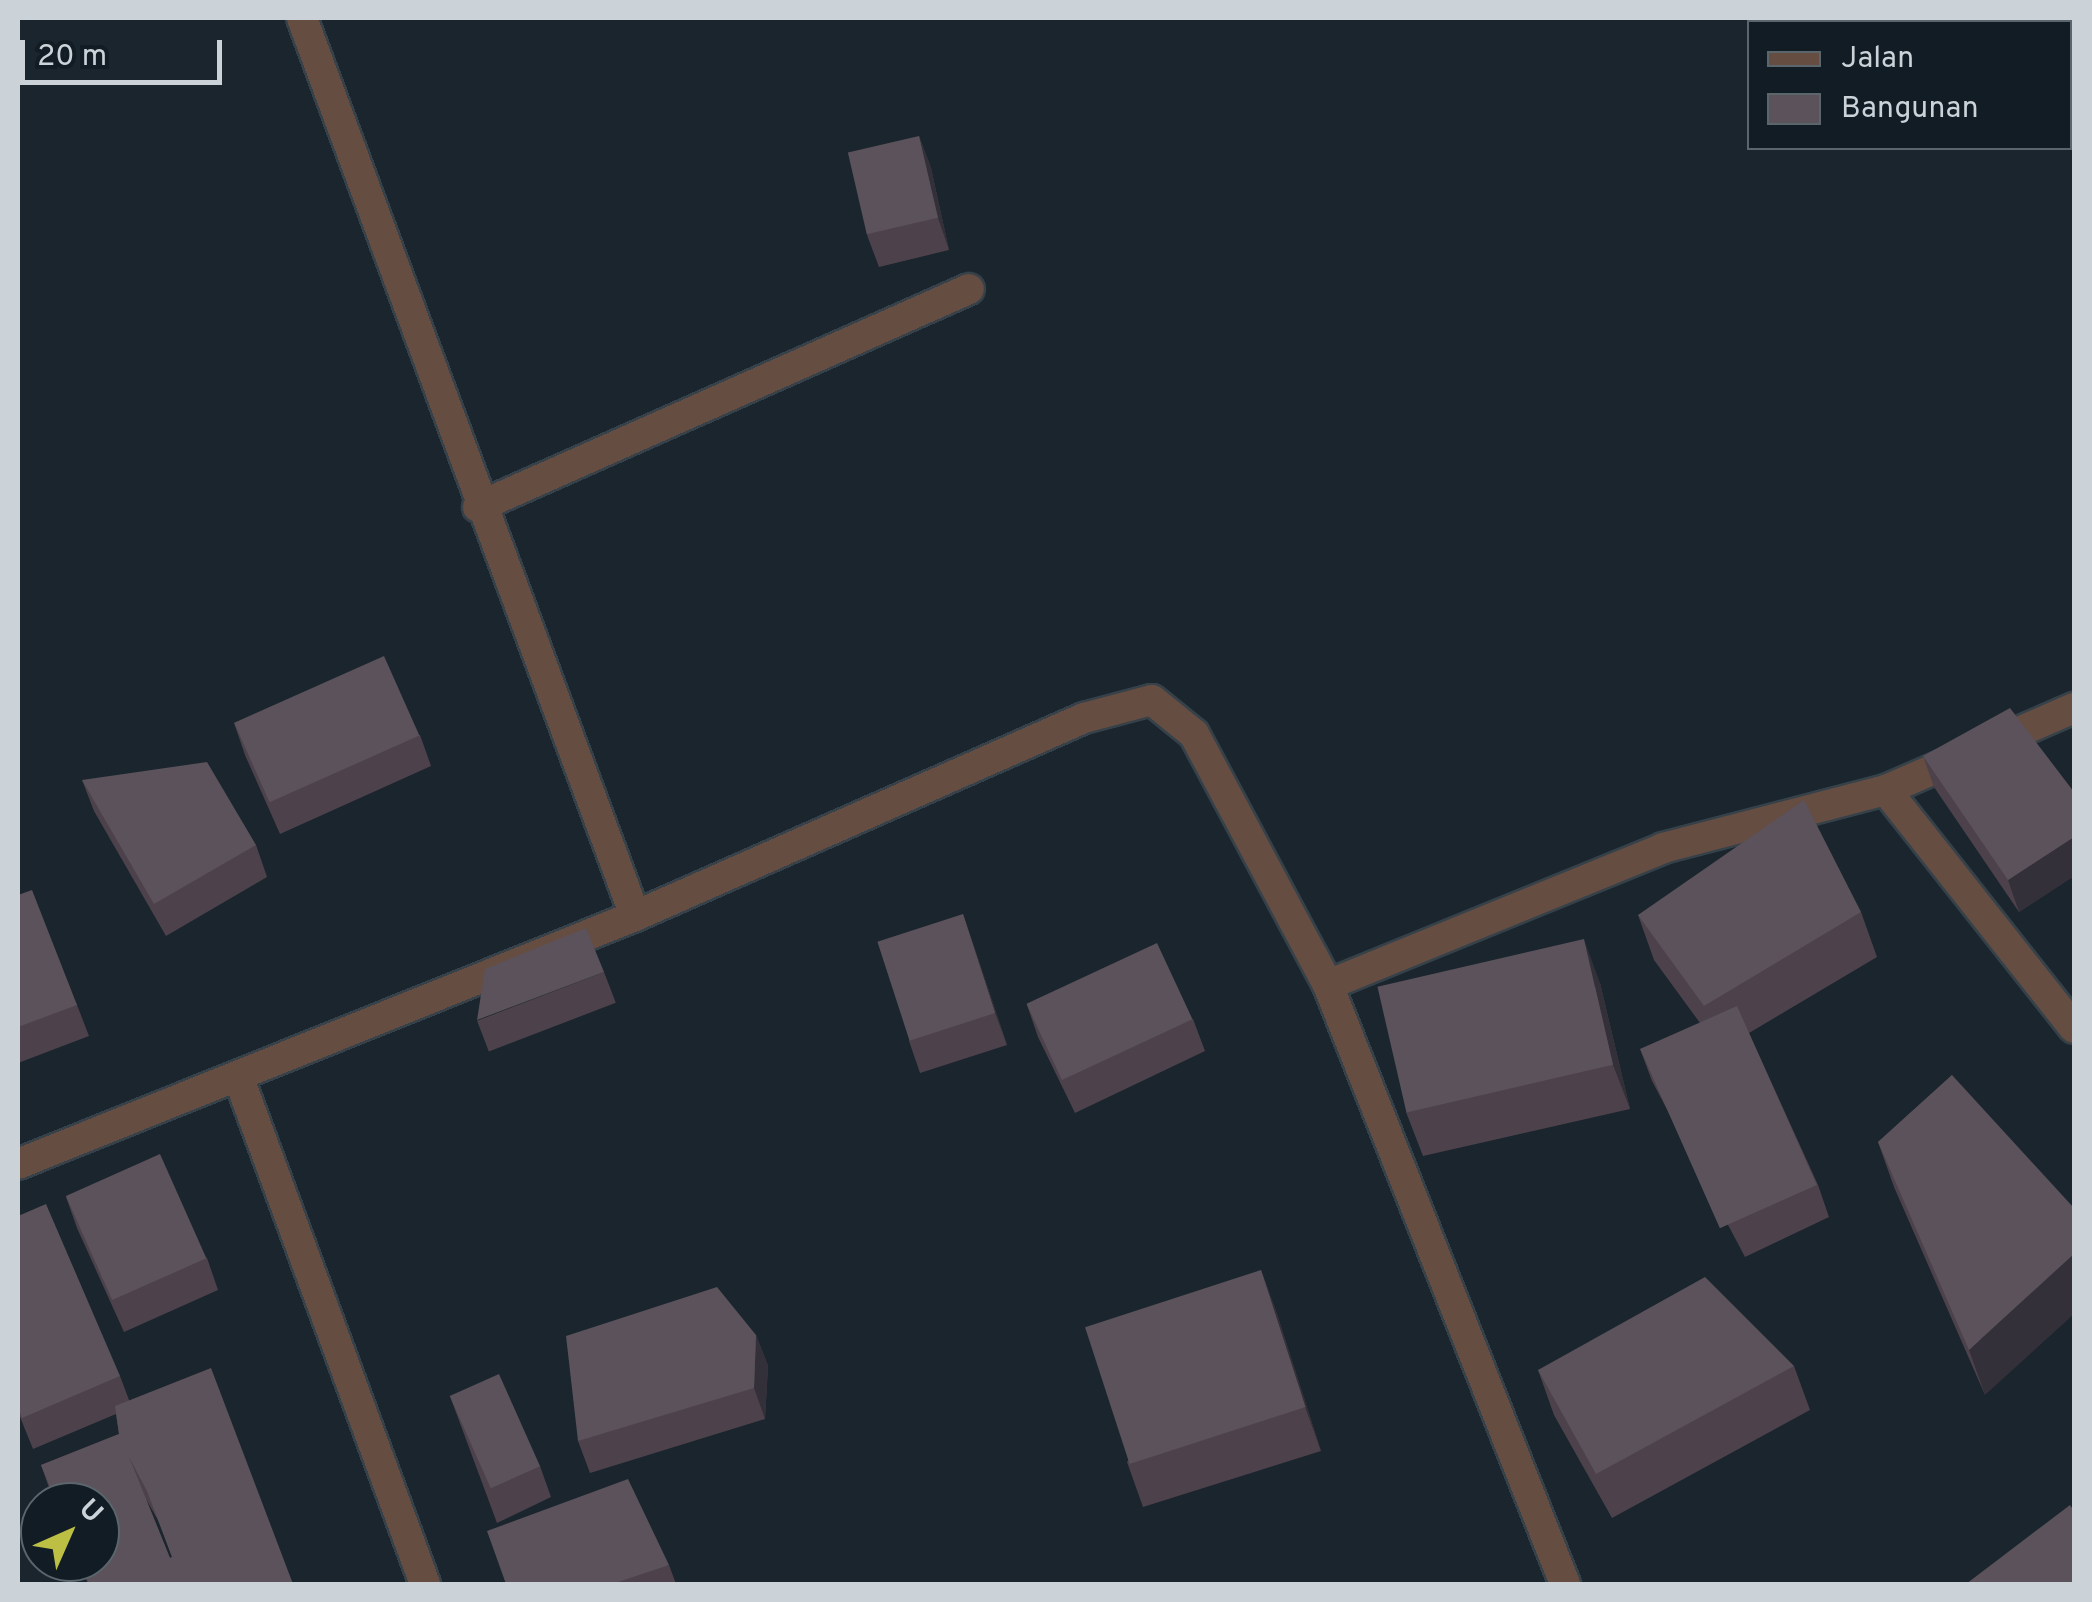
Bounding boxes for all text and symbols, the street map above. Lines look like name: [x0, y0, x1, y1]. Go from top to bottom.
scale bar: [25, 20, 228, 82]
legend: [1747, 20, 2072, 150]
text: 20 m: [37, 39, 107, 76]
text: Jalan: [1841, 41, 1914, 78]
text: Bangunan: [1841, 91, 1979, 128]
north arrow: [20, 1482, 120, 1582]
text: U: [70, 1492, 110, 1532]

